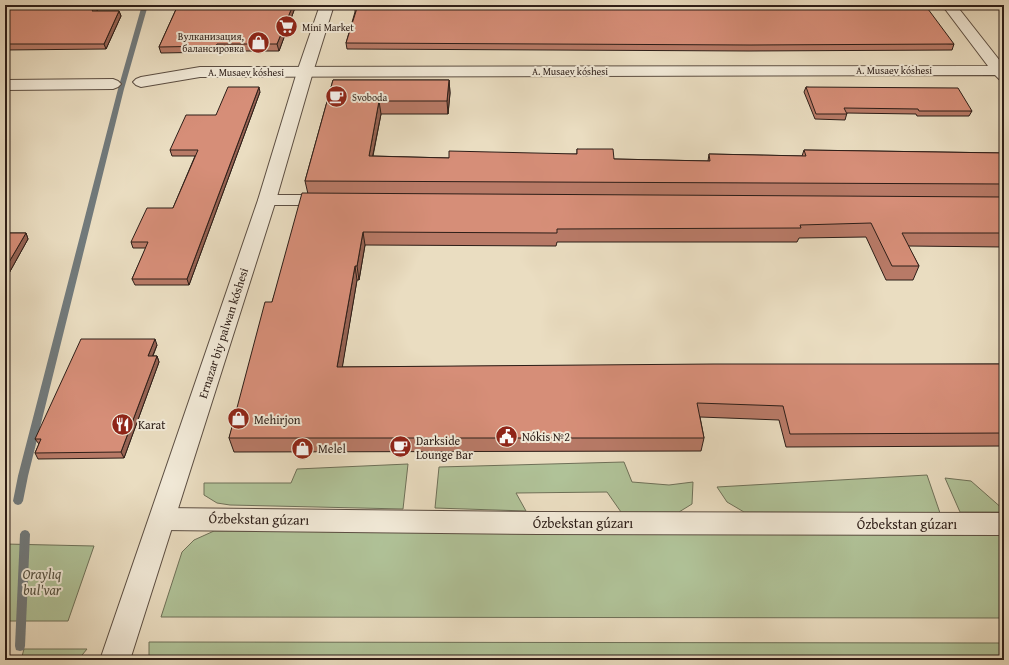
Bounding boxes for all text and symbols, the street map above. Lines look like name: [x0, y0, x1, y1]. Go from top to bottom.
supermarket icon: Mini Market: [274, 14, 300, 40]
place label: Mini Market: [302, 20, 354, 35]
place label: Вулканизация, балансировка: [178, 29, 245, 56]
shop icon: Вулканизация, балансировка: [246, 29, 272, 55]
street label: A. Musaev kóshesi: [856, 63, 932, 78]
street label: A. Musaev kóshesi: [532, 64, 608, 79]
street label: A. Musaev kóshesi: [208, 65, 284, 80]
cafe icon: Svoboda: [324, 84, 350, 110]
place label: Svoboda: [352, 90, 387, 105]
street label: Ernazar biy palwan kóshesi: [194, 265, 252, 401]
shop icon: Mehirjon: [225, 406, 251, 432]
restaurant icon: Karat: [110, 411, 136, 437]
place label: Mehirjon: [254, 411, 301, 428]
place label: Karat: [138, 416, 166, 433]
public building icon: Nókis №2: [494, 423, 520, 449]
place label: Nókis №2: [522, 428, 570, 445]
place label: Darkside Lounge Bar: [416, 432, 473, 463]
cafe icon: Darkside Lounge Bar: [388, 434, 414, 460]
shop icon: Melel: [290, 435, 316, 461]
place label: Melel: [318, 440, 346, 457]
street label: Ózbekstan gúzarı: [209, 508, 310, 530]
street label: Ózbekstan gúzarı: [533, 513, 633, 533]
street label: Ózbekstan gúzarı: [857, 514, 957, 534]
park label: Oraylıq bul'var: [23, 564, 62, 600]

